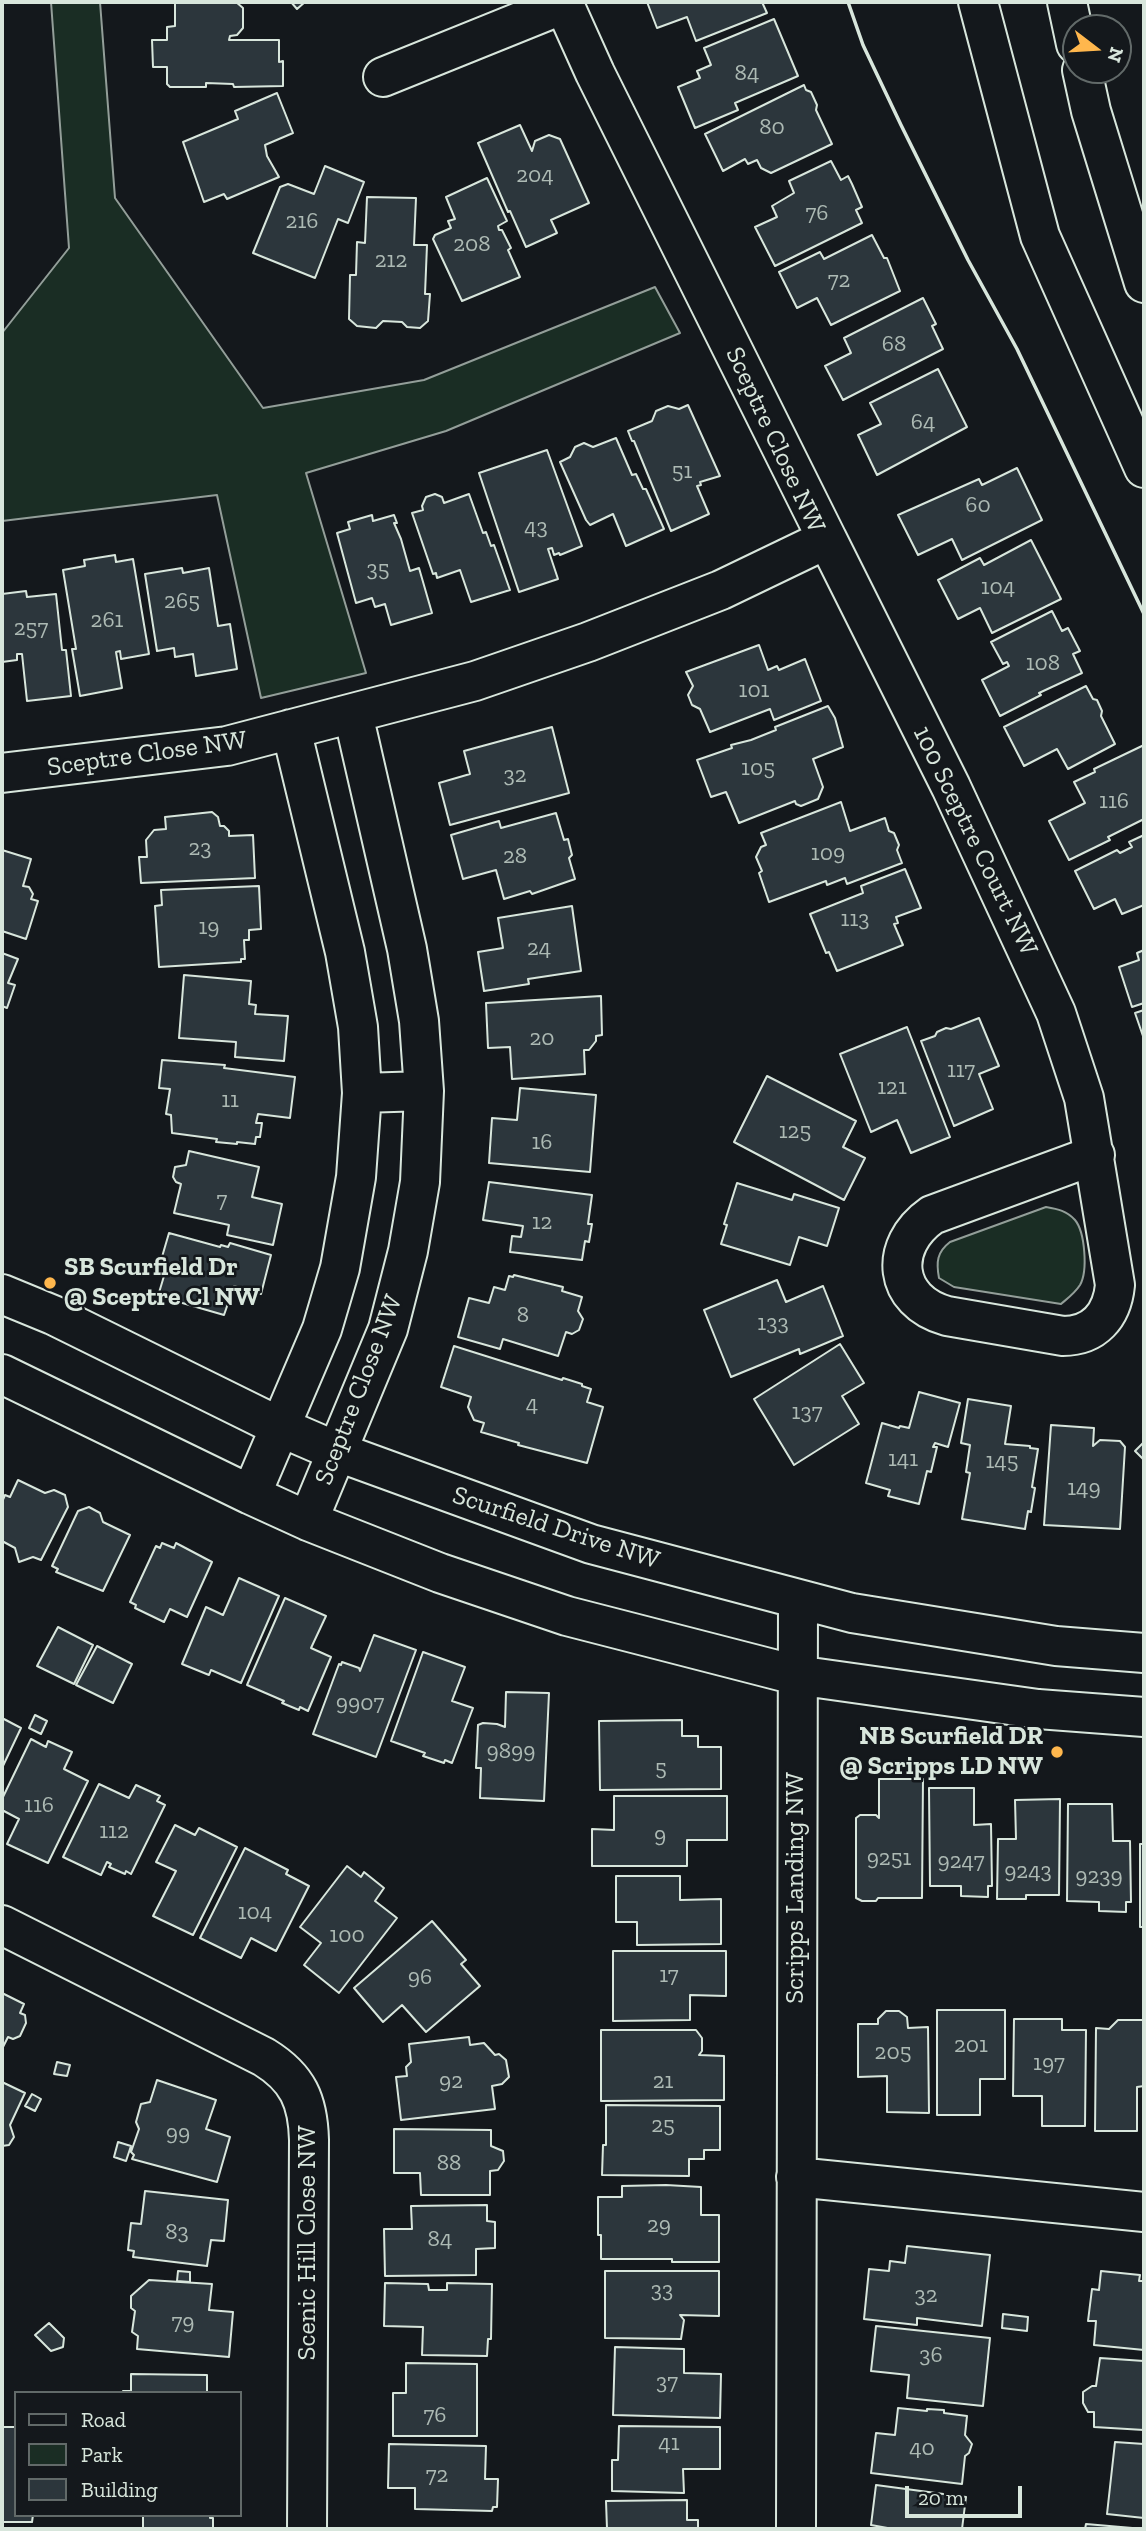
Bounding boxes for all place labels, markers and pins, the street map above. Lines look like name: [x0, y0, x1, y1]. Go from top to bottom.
place label: SB Scurfield Dr @ Sceptre Cl NW: [64, 1252, 260, 1314]
marker: SB Scurfield Dr @ Sceptre Cl NW: [42, 1275, 58, 1291]
place label: NB Scurfield DR @ Scripps LD NW: [839, 1721, 1043, 1782]
marker: NB Scurfield DR @ Scripps LD NW: [1049, 1744, 1065, 1760]

